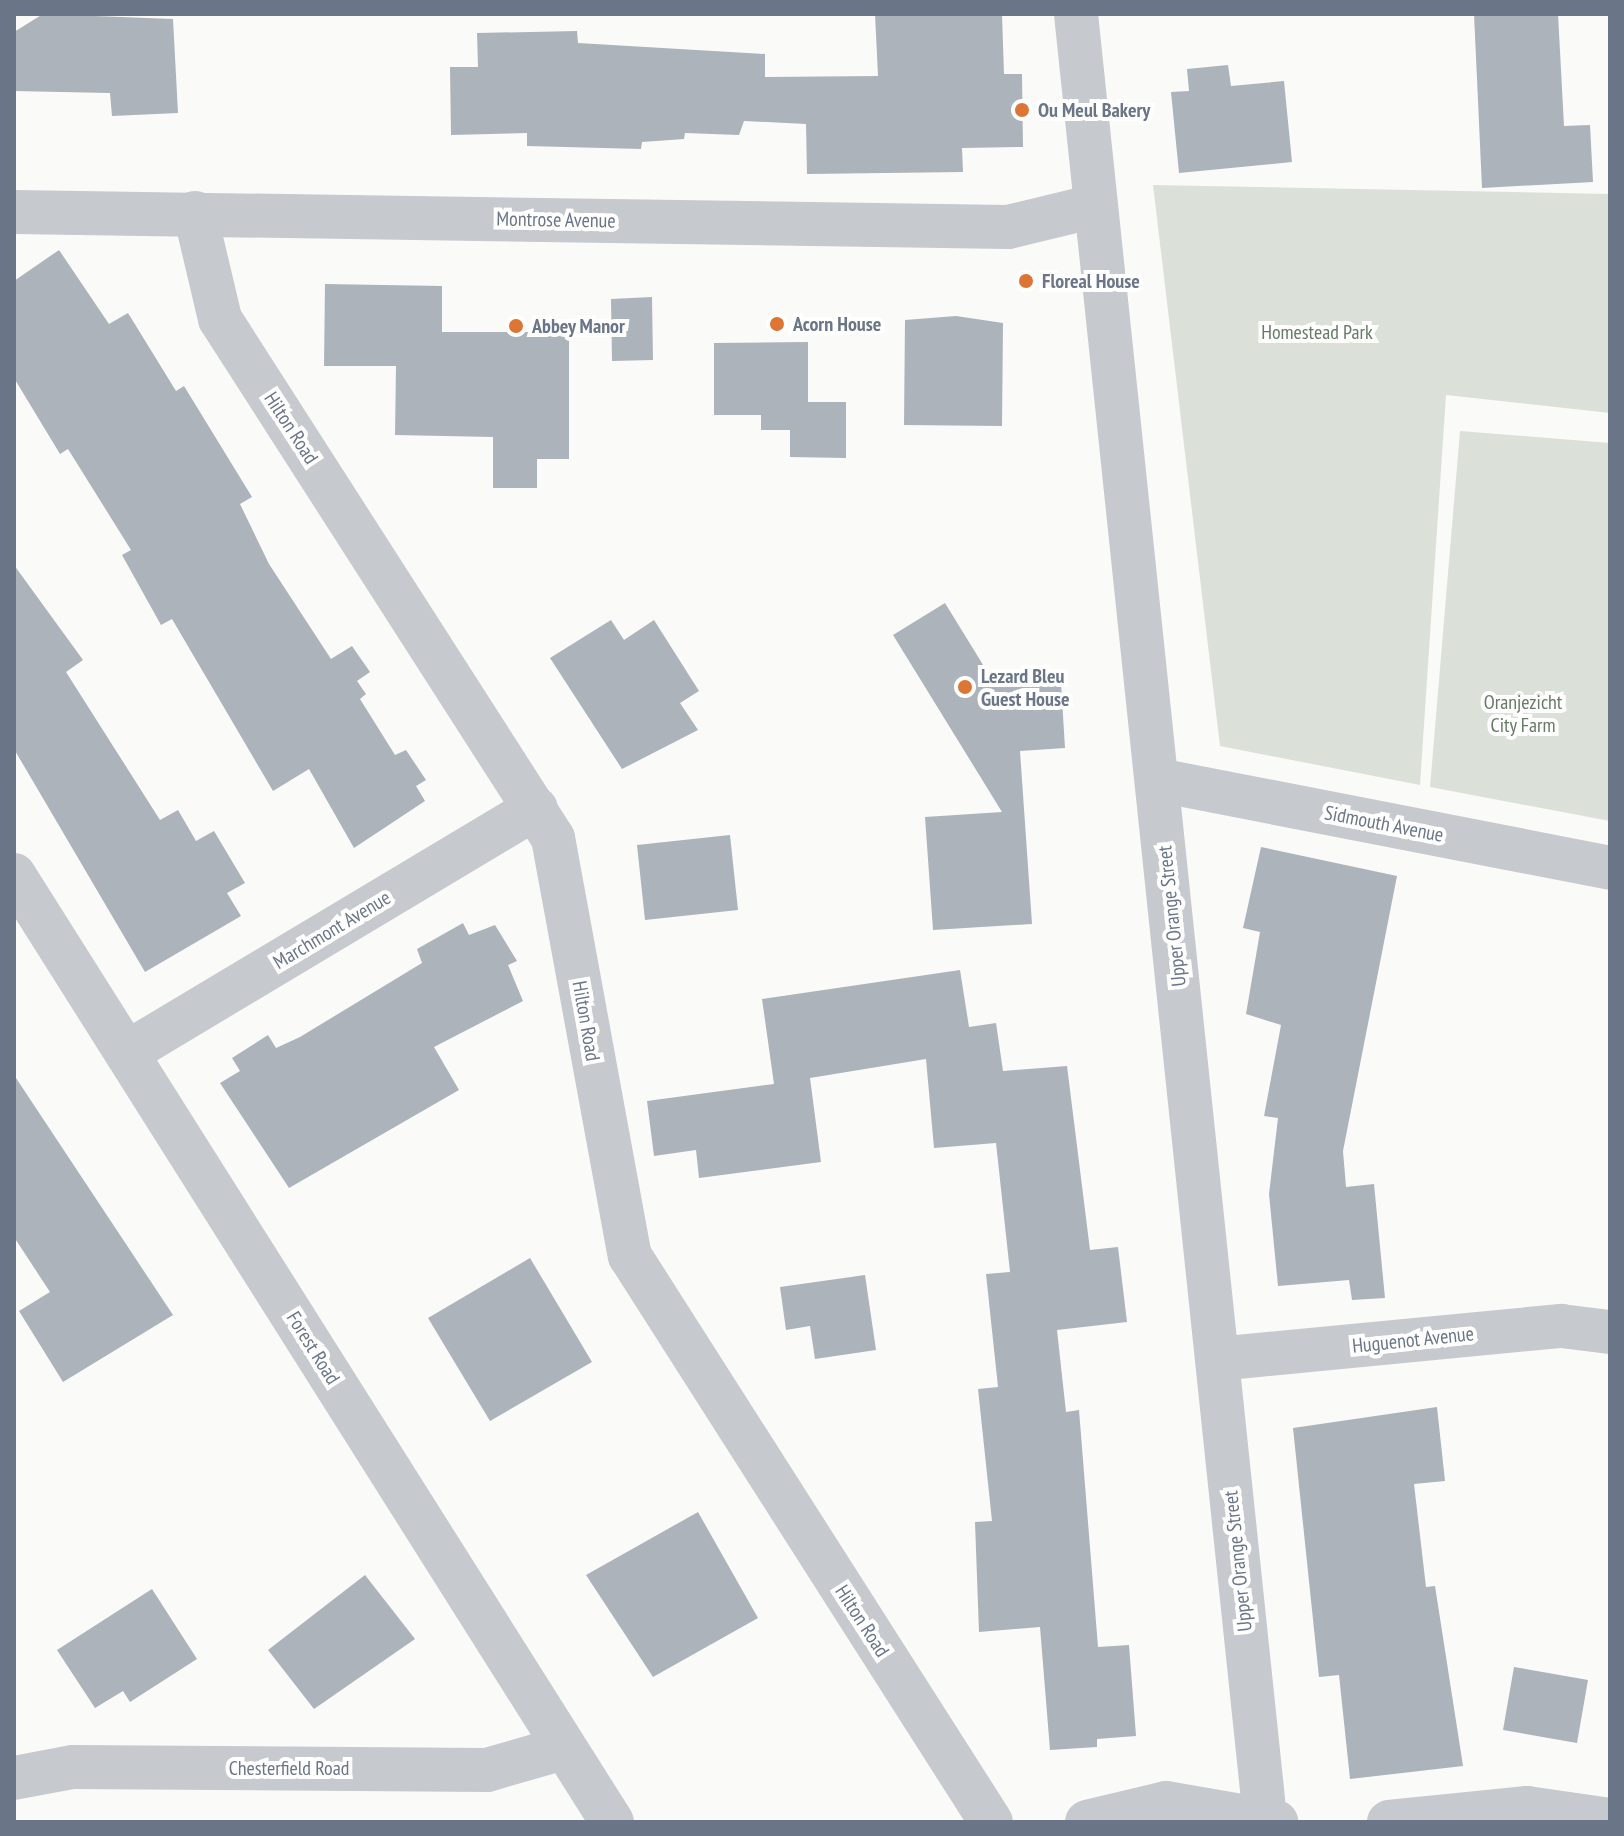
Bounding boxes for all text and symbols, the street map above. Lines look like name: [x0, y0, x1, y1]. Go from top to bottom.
place label: Ou Meul Bakery: [1038, 98, 1150, 122]
marker: Ou Meul Bakery: [1013, 101, 1031, 119]
street label: Montrose Avenue: [496, 207, 616, 233]
place label: Floreal House: [1042, 269, 1140, 293]
marker: Floreal House: [1017, 272, 1035, 290]
place label: Acorn House: [793, 312, 881, 336]
place label: Abbey Manor: [532, 314, 625, 338]
marker: Acorn House: [768, 315, 786, 333]
marker: Abbey Manor: [507, 317, 525, 335]
park label: Homestead Park: [1261, 320, 1373, 344]
street label: Hilton Road: [259, 388, 323, 468]
place label: Lezard Bleu Guest House: [981, 664, 1069, 711]
marker: Lezard Bleu Guest House: [956, 678, 974, 696]
park label: Oranjezicht City Farm: [1484, 691, 1562, 738]
street label: Sidmouth Avenue: [1322, 801, 1446, 847]
street label: Upper Orange Street: [1153, 844, 1191, 988]
street label: Marchmont Avenue: [269, 885, 395, 975]
street label: Hilton Road: [567, 979, 605, 1063]
street label: Forest Road: [281, 1307, 345, 1389]
street label: Huguenot Avenue: [1351, 1322, 1475, 1358]
street label: Upper Orange Street: [1219, 1489, 1257, 1633]
street label: Hilton Road: [830, 1581, 894, 1661]
street label: Chesterfield Road: [229, 1756, 349, 1780]

